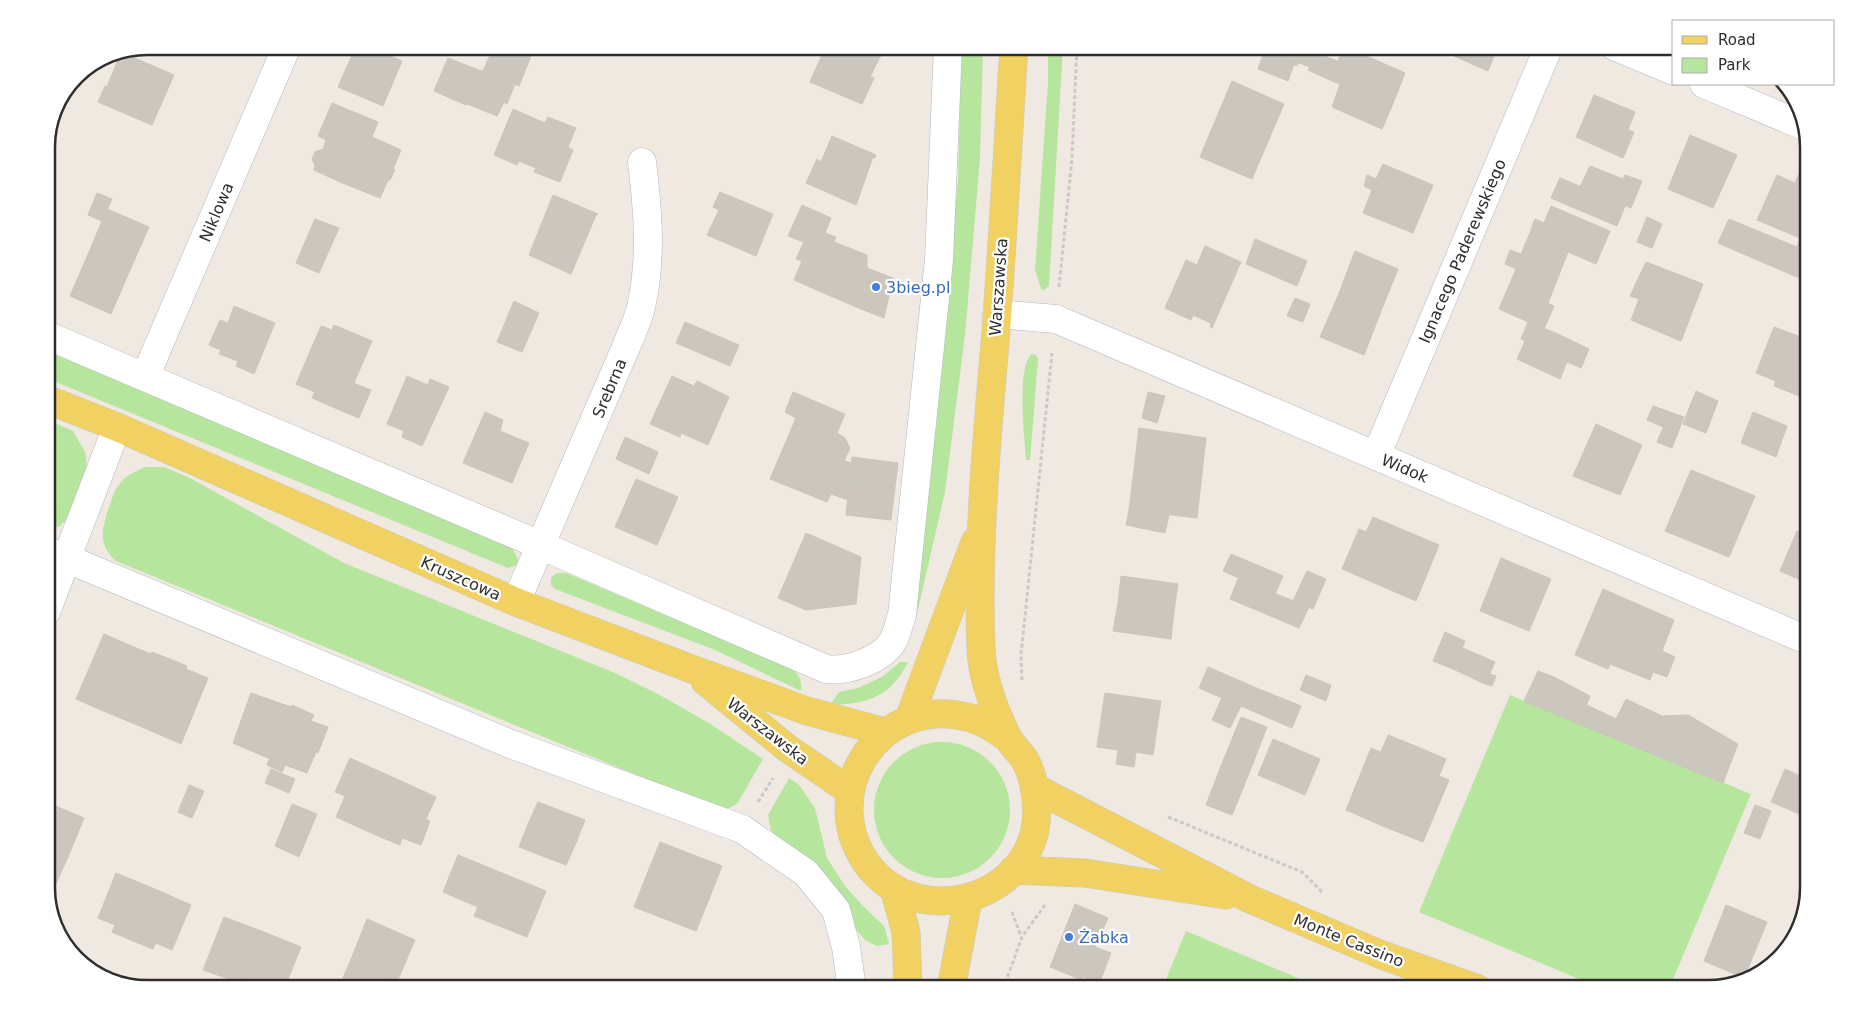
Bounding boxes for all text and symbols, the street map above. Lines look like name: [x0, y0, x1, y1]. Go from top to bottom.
legend: [1672, 20, 1835, 85]
text: Road: [1718, 31, 1756, 49]
text: Park: [1718, 56, 1751, 74]
street label: Ignacego Paderewskiego: [1415, 156, 1510, 346]
street label: Niklowa: [195, 180, 237, 245]
street label: Warszawska: [986, 238, 1011, 337]
place label: 3bieg.pl: [886, 278, 950, 297]
marker: 3bieg.pl: [870, 281, 882, 293]
street label: Srebrna: [588, 356, 630, 421]
street label: Widok: [1378, 450, 1432, 487]
street label: Kruszcowa: [418, 552, 504, 605]
street label: Warszawska: [723, 694, 812, 769]
street label: Monte Cassino: [1291, 910, 1407, 971]
place label: Żabka: [1079, 928, 1129, 947]
marker: Żabka: [1063, 931, 1075, 943]

